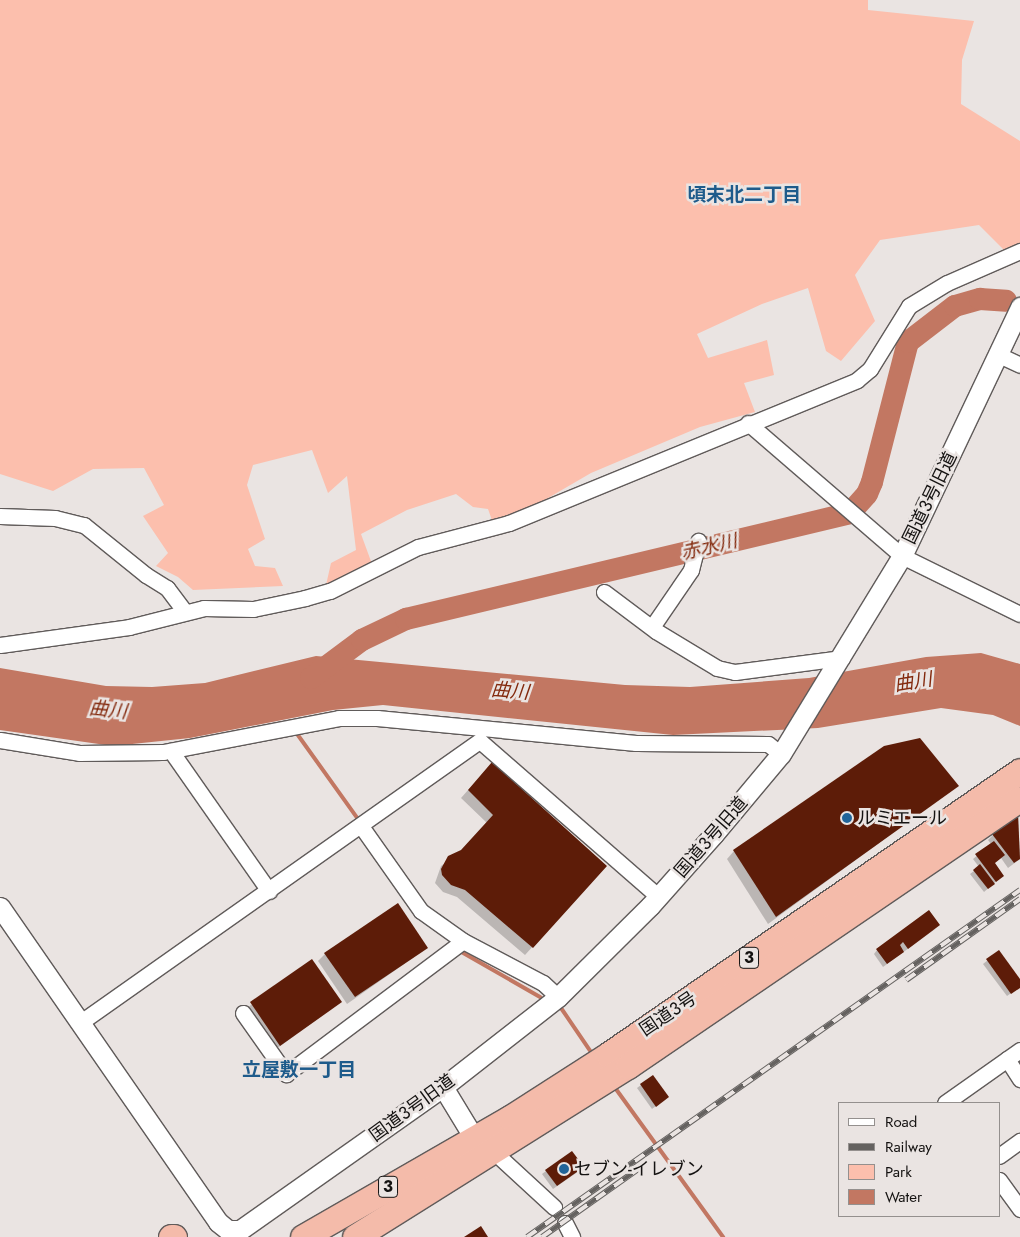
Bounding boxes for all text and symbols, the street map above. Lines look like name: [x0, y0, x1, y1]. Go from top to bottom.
district label: 頃末北二丁目: [687, 184, 801, 206]
street label: 国道3号旧道: [898, 448, 962, 548]
water label: 赤水川: [679, 529, 739, 565]
water label: 曲川: [892, 668, 934, 696]
water label: 曲川: [490, 678, 530, 704]
water label: 曲川: [88, 697, 128, 723]
street label: 国道3号旧道: [670, 792, 752, 882]
place label: ルミエール: [857, 807, 947, 829]
marker: ルミエール: [841, 812, 853, 824]
road number: 3: [739, 944, 759, 971]
street label: 国道3号: [636, 987, 700, 1041]
district label: 立屋敷一丁目: [242, 1059, 356, 1081]
street label: 国道3号旧道: [365, 1070, 459, 1146]
legend: [838, 1102, 1000, 1217]
text: Road: [885, 1111, 917, 1133]
text: Railway: [885, 1136, 932, 1158]
place label: セブン-イレブン: [574, 1158, 704, 1180]
text: Park: [885, 1161, 912, 1183]
marker: セブン-イレブン: [558, 1163, 570, 1175]
road number: 3: [378, 1174, 398, 1200]
text: Water: [885, 1186, 922, 1208]

